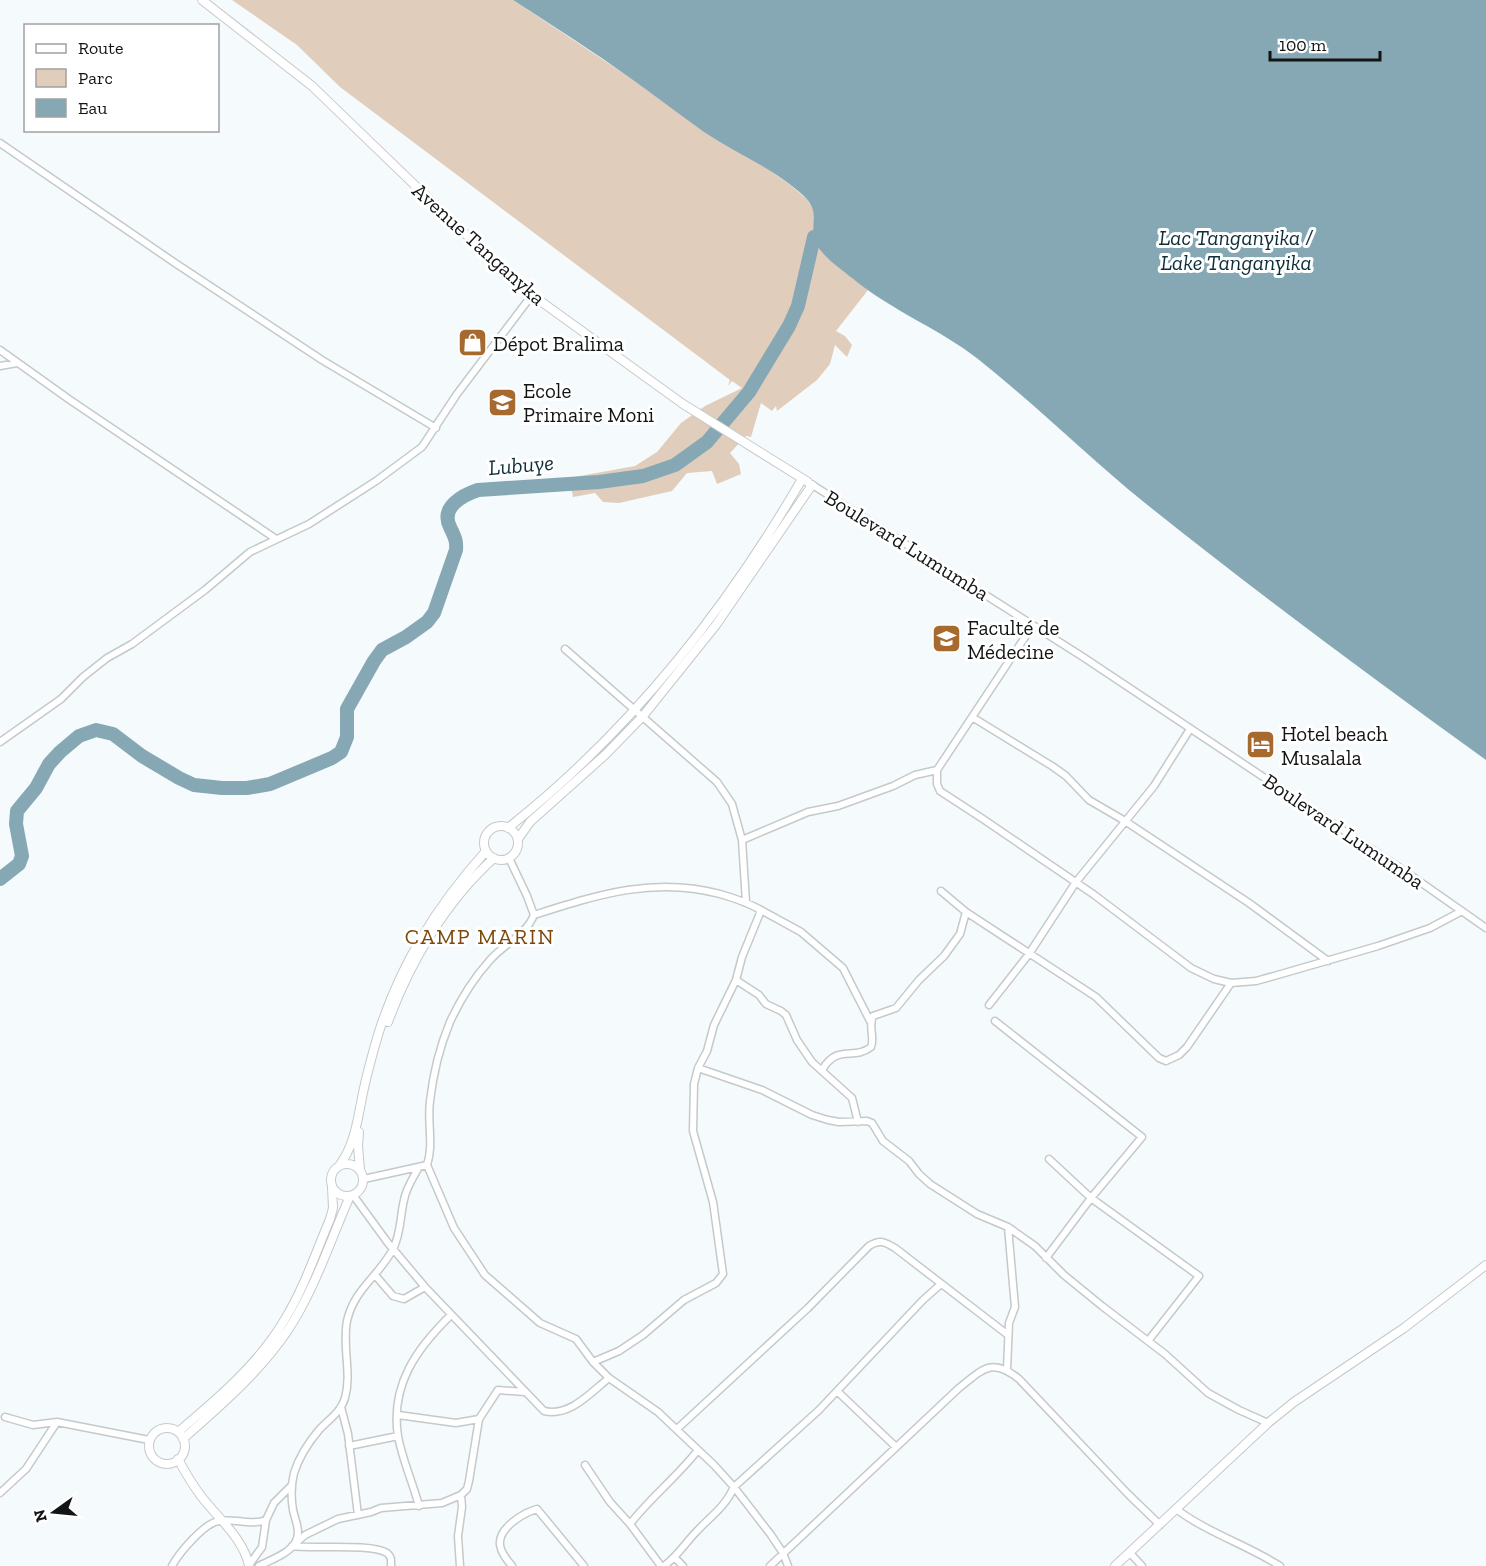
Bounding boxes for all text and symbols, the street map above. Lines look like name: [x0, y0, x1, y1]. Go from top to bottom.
legend: [24, 24, 219, 132]
scale bar: [1270, 24, 1380, 62]
text: 100 m: [1279, 34, 1327, 56]
text: Route: [78, 37, 123, 59]
text: Parc: [78, 67, 113, 89]
text: Eau: [78, 97, 107, 119]
street label: Avenue Tanganyka: [407, 178, 551, 310]
water label: Lac Tanganyika / Lake Tanganyika: [1159, 224, 1314, 276]
shop icon: Dépot Bralima: [456, 327, 488, 359]
place label: Dépot Bralima: [493, 331, 624, 356]
place label: Ecole Primaire Moni: [523, 378, 654, 427]
school or university icon: Ecole Primaire Moni: [486, 386, 518, 418]
water label: Lubuye: [487, 449, 555, 481]
street label: Boulevard Lumumba: [820, 484, 994, 606]
place label: Faculté de Médecine: [967, 615, 1060, 664]
school or university icon: Faculté de Médecine: [930, 623, 962, 655]
place label: Hotel beach Musalala: [1281, 721, 1388, 770]
hotel icon: Hotel beach Musalala: [1244, 729, 1276, 761]
street label: Boulevard Lumumba: [1259, 768, 1429, 894]
district label: CAMP MARIN: [405, 923, 555, 950]
north arrow: [24, 1482, 84, 1542]
text: N: [29, 1507, 51, 1524]

